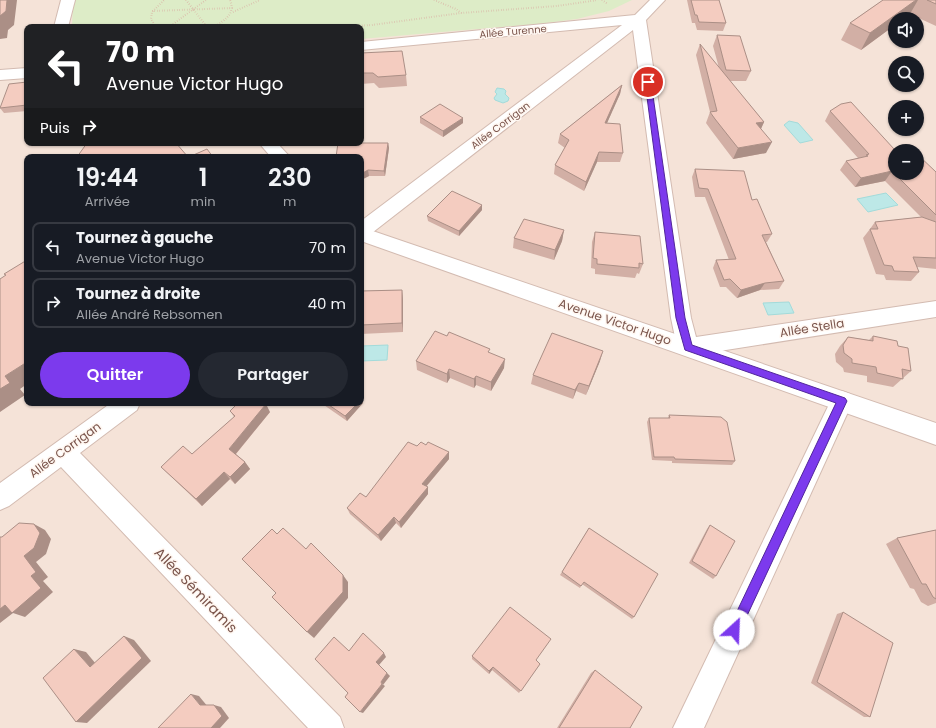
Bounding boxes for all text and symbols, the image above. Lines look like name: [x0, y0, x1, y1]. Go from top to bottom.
map controls: [888, 12, 924, 180]
button: sound: [888, 12, 924, 48]
street label: Allée Turenne: [479, 21, 547, 42]
text: 70 m: [106, 33, 175, 72]
icon: left: [40, 40, 92, 92]
button: search: [888, 56, 924, 92]
pin: [631, 65, 665, 99]
text: Avenue Victor Hugo: [106, 71, 283, 96]
icon: arrive: [637, 71, 659, 93]
street label: Allée Corrigan: [468, 98, 533, 153]
button: +: [888, 100, 924, 136]
icon: right: [78, 116, 100, 138]
text: Puis: [40, 117, 70, 138]
button: −: [888, 144, 924, 180]
text: 19:44: [76, 161, 138, 194]
text: 1: [199, 161, 207, 194]
text: 230: [268, 161, 312, 194]
text: Arrivée: [85, 192, 130, 211]
text: min: [191, 192, 216, 211]
text: m: [283, 192, 296, 211]
text: Tournez à gauche: [76, 227, 213, 248]
icon: left: [42, 236, 64, 258]
text: 70 m: [309, 237, 346, 258]
text: Avenue Victor Hugo: [76, 249, 204, 268]
text: Tournez à droite: [76, 283, 200, 304]
icon: right: [42, 292, 64, 314]
text: 40 m: [308, 293, 346, 314]
street label: Avenue Victor Hugo: [557, 294, 674, 349]
text: Allée André Rebsomen: [76, 305, 223, 324]
street label: Allée Stella: [779, 314, 845, 341]
button: Quitter: [40, 352, 190, 398]
button: Partager: [198, 352, 348, 398]
street label: Allée Corrigan: [25, 418, 104, 481]
street label: Allée Sémiramis: [150, 543, 242, 637]
position arrow: [713, 609, 755, 651]

